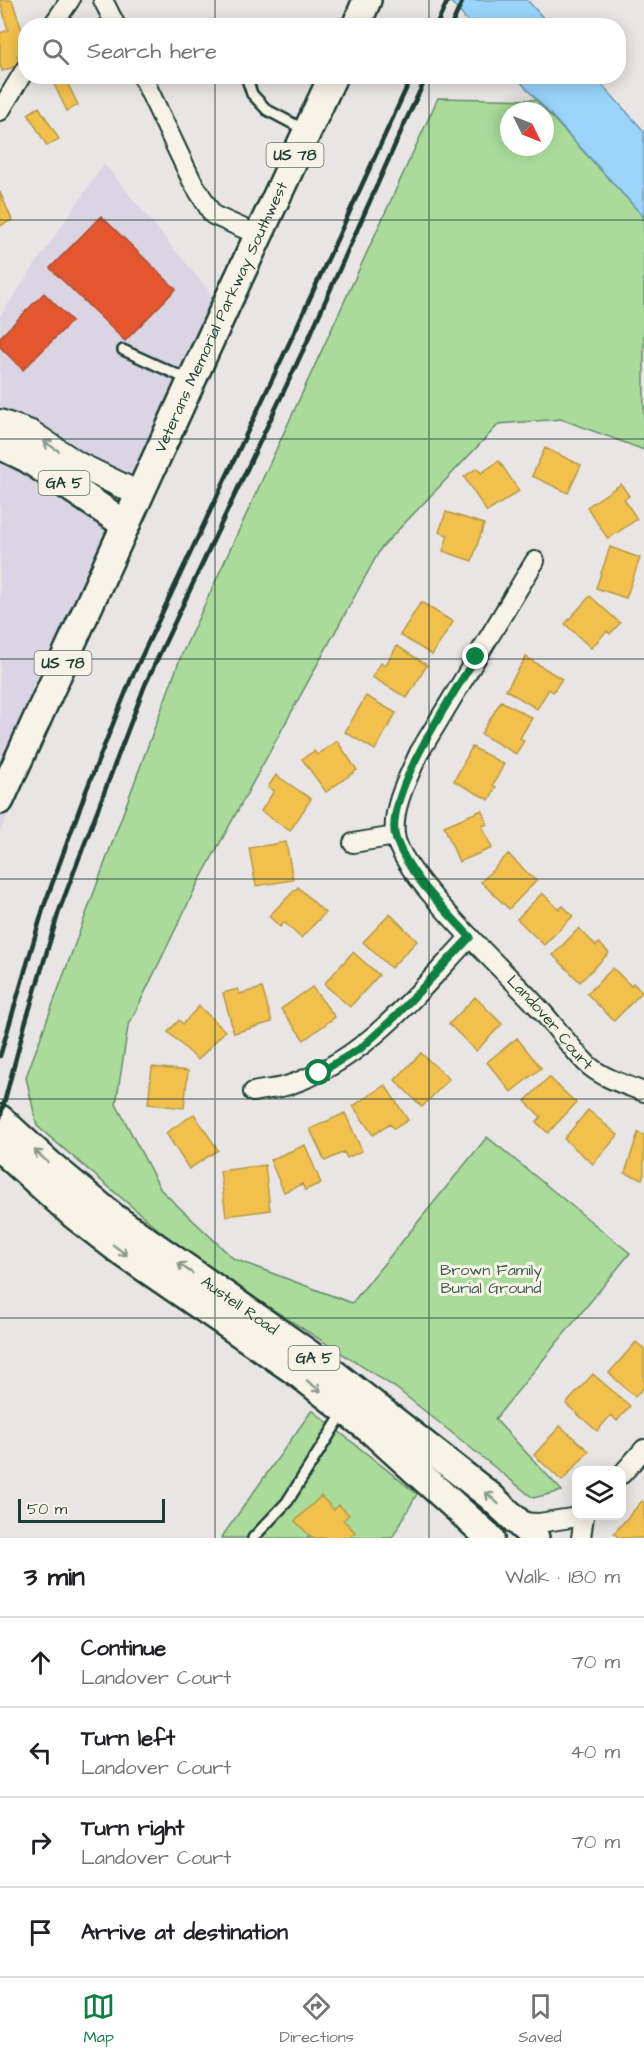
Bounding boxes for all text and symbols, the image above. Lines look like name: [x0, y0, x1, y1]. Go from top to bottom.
search box: [18, 18, 626, 84]
icon: search: [39, 35, 72, 68]
text: Search here: [87, 36, 217, 67]
north arrow: [500, 102, 554, 156]
road number: US 78: [266, 143, 324, 167]
street label: Veterans Memorial Parkway Southwest: [149, 178, 293, 456]
one-way arrow: [43, 440, 60, 453]
road number: GA 5: [38, 471, 90, 495]
route end: [462, 643, 488, 669]
road number: US 78: [34, 651, 92, 675]
street label: Landover Court: [502, 970, 598, 1076]
route start: [305, 1059, 331, 1085]
one-way arrow: [33, 1149, 48, 1163]
one-way arrow: [112, 1243, 128, 1256]
park label: Brown Family Burial Ground: [440, 1259, 542, 1299]
one-way arrow: [177, 1262, 193, 1274]
street label: Austell Road: [196, 1271, 283, 1340]
road number: GA 5: [288, 1346, 340, 1370]
one-way arrow: [305, 1380, 321, 1393]
map controls: [572, 1466, 626, 1520]
button: layers: [572, 1466, 626, 1520]
one-way arrow: [485, 1491, 500, 1505]
scale bar: [18, 1496, 165, 1524]
text: 50 m: [27, 1498, 67, 1520]
text: 3 min: [24, 1559, 85, 1595]
text: Walk · 180 m: [505, 1563, 620, 1591]
text: Continue: [81, 1633, 166, 1664]
icon: ahead: [24, 1646, 57, 1679]
text: 70 m: [572, 1648, 620, 1676]
text: Landover Court: [81, 1664, 231, 1692]
text: Turn left: [81, 1723, 175, 1754]
icon: left: [24, 1736, 57, 1769]
text: 40 m: [570, 1738, 620, 1766]
text: Landover Court: [81, 1754, 231, 1782]
text: Turn right: [81, 1813, 184, 1844]
icon: right: [24, 1826, 57, 1859]
text: 70 m: [572, 1828, 620, 1856]
text: Landover Court: [81, 1844, 231, 1872]
icon: arrive: [24, 1916, 57, 1949]
text: Arrive at destination: [81, 1917, 288, 1948]
tab: Map: [82, 1990, 115, 2048]
tab: Directions: [280, 1990, 354, 2048]
tab: Saved: [518, 1990, 562, 2048]

